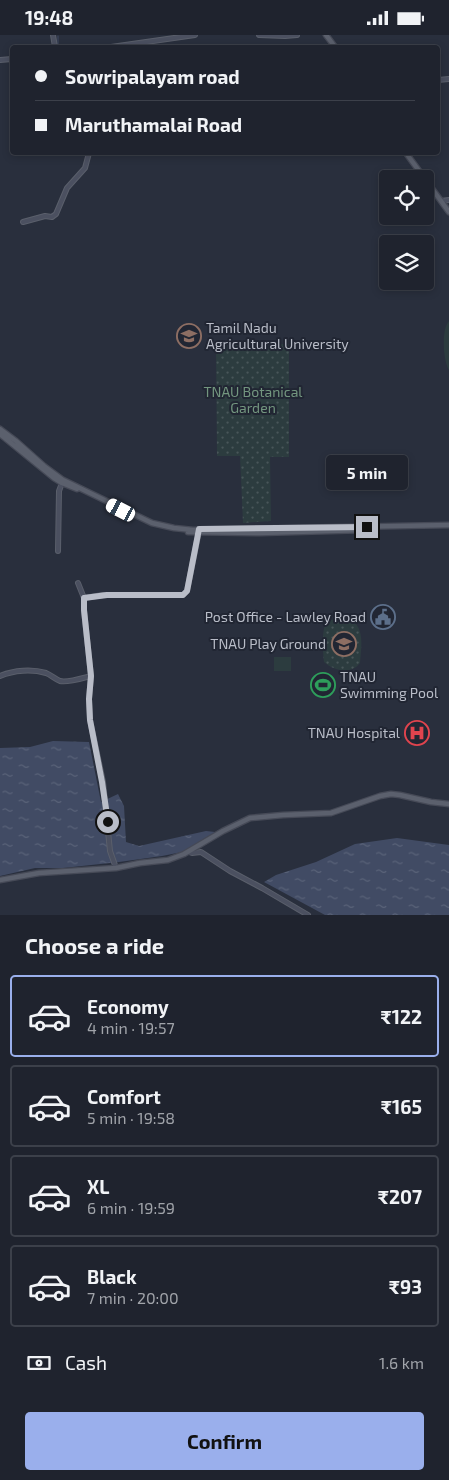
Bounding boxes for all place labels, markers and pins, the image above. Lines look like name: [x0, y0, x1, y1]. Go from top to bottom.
place label: Tamil Nadu Agricultural University: [206, 319, 349, 352]
school or university icon: Tamil Nadu Agricultural University: [176, 323, 202, 349]
public building icon: Post Office - Lawley Road: [370, 604, 396, 630]
place label: Post Office - Lawley Road: [205, 608, 366, 625]
school or university icon: TNAU Play Ground: [331, 631, 357, 657]
place label: TNAU Play Ground: [210, 635, 326, 652]
place label: TNAU Swimming Pool: [340, 668, 439, 701]
sports icon: TNAU Swimming Pool: [310, 672, 336, 698]
hospital icon: TNAU Hospital: [404, 720, 430, 746]
place label: TNAU Hospital: [308, 724, 401, 741]

